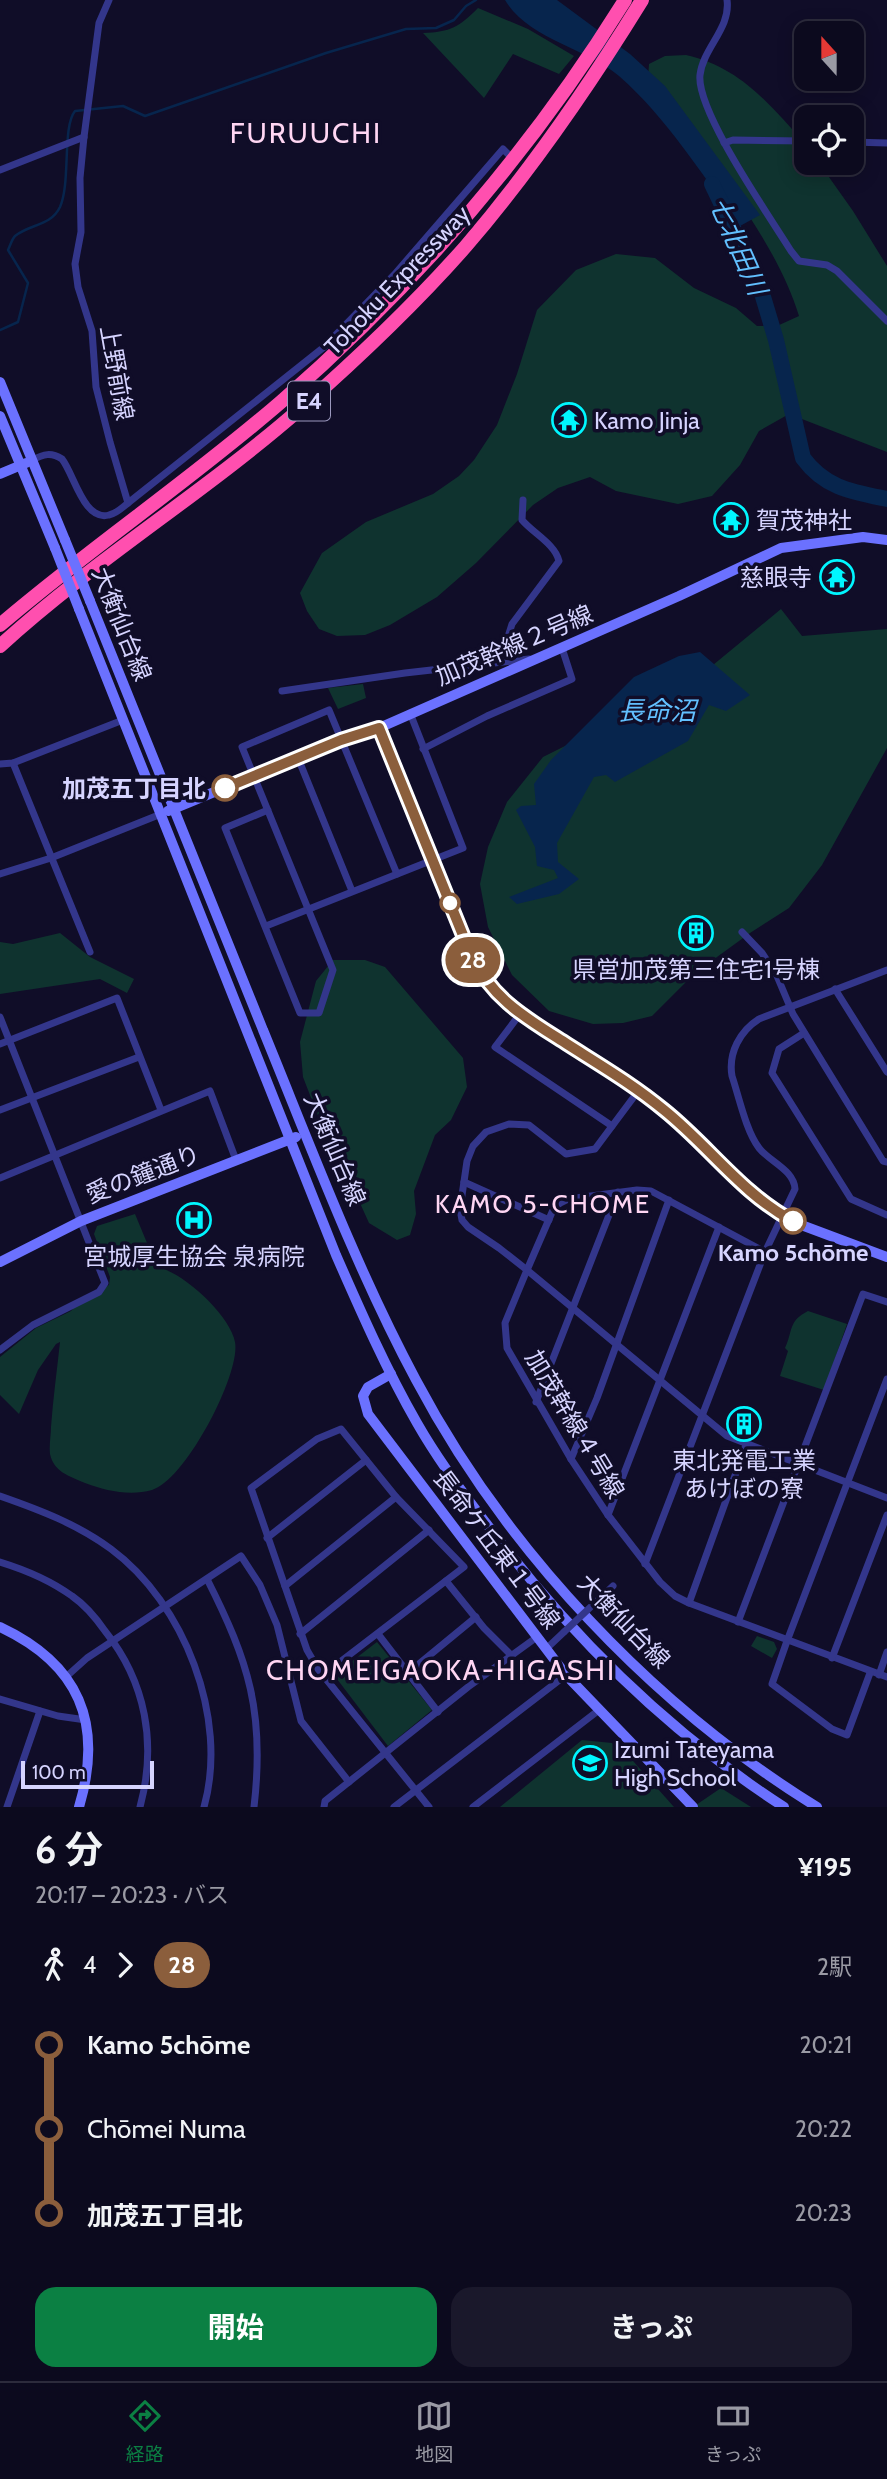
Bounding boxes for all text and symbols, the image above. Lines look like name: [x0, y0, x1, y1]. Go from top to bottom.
north arrow: [794, 21, 864, 91]
map controls: [794, 21, 864, 175]
button: locate: [794, 105, 864, 175]
district label: FURUUCHI: [230, 116, 382, 150]
water label: 七北田川: [702, 192, 775, 303]
street label: Tohoku Expressway: [318, 199, 476, 361]
street label: 上野前線: [94, 323, 140, 423]
road number: E4: [288, 382, 330, 420]
temple icon: Kamo Jinja: [550, 401, 588, 439]
place label: Kamo Jinja: [594, 406, 700, 435]
temple icon: 賀茂神社: [712, 501, 750, 539]
place label: 賀茂神社: [756, 506, 852, 535]
temple icon: 慈眼寺: [818, 558, 856, 596]
street label: 大衡仙台線: [86, 563, 158, 685]
place label: 慈眼寺: [740, 563, 812, 592]
street label: 加茂幹線２号線: [431, 599, 597, 691]
water label: 長命沼: [618, 695, 700, 727]
place label: 加茂五丁目北: [62, 774, 206, 803]
marker: 加茂五丁目北: [212, 775, 238, 801]
unlabelled marker: [440, 893, 460, 913]
building icon: 県営加茂第三住宅1号棟: [677, 914, 715, 952]
line badge: 28: [442, 937, 504, 983]
text: 28: [459, 945, 487, 974]
place label: 県営加茂第三住宅1号棟: [572, 955, 820, 984]
street label: 大衡仙台線: [298, 1088, 372, 1210]
street label: 愛の鐘通り: [82, 1139, 204, 1209]
district label: KAMO 5-CHOME: [435, 1188, 651, 1220]
hospital icon: 宮城厚生協会 泉病院: [175, 1201, 213, 1239]
marker: Kamo 5chōme: [780, 1208, 806, 1234]
place label: Kamo 5chōme: [718, 1238, 868, 1267]
place label: 宮城厚生協会 泉病院: [83, 1242, 305, 1271]
street label: 加茂幹線４号線: [519, 1345, 631, 1503]
building icon: 東北発電工業 あけぼの寮: [725, 1405, 763, 1443]
place label: 東北発電工業 あけぼの寮: [672, 1446, 816, 1503]
street label: 長命ケ丘東１号線: [428, 1464, 566, 1634]
street label: 大衡仙台線: [572, 1568, 676, 1674]
district label: CHOMEIGAOKA-HIGASHI: [266, 1653, 616, 1687]
place label: Izumi Tateyama High School: [614, 1735, 775, 1792]
school or university icon: Izumi Tateyama High School: [571, 1744, 609, 1782]
scale bar: [21, 1758, 154, 1790]
text: 100 m: [32, 1761, 86, 1784]
text: 6 分: [35, 1826, 103, 1873]
text: ¥195: [798, 1851, 852, 1883]
text: 20:17 – 20:23 · バス: [35, 1881, 229, 1909]
icon: walk: [35, 1946, 73, 1984]
icon: forward: [106, 1946, 144, 1984]
text: 28: [168, 1950, 196, 1979]
text: 4: [83, 1951, 96, 1979]
text: 2駅: [817, 1953, 852, 1981]
text: Kamo 5chōme: [87, 2029, 250, 2061]
text: 20:21: [800, 2031, 852, 2059]
text: Chōmei Numa: [87, 2113, 246, 2145]
text: 20:22: [795, 2115, 852, 2143]
text: 20:23: [795, 2199, 852, 2227]
text: 加茂五丁目北: [87, 2200, 243, 2232]
button: 開始: [35, 2287, 437, 2367]
button: きっぷ: [451, 2287, 852, 2367]
tab: 経路: [126, 2397, 164, 2466]
tab: 地図: [415, 2397, 453, 2466]
tab: きっぷ: [705, 2397, 761, 2466]

